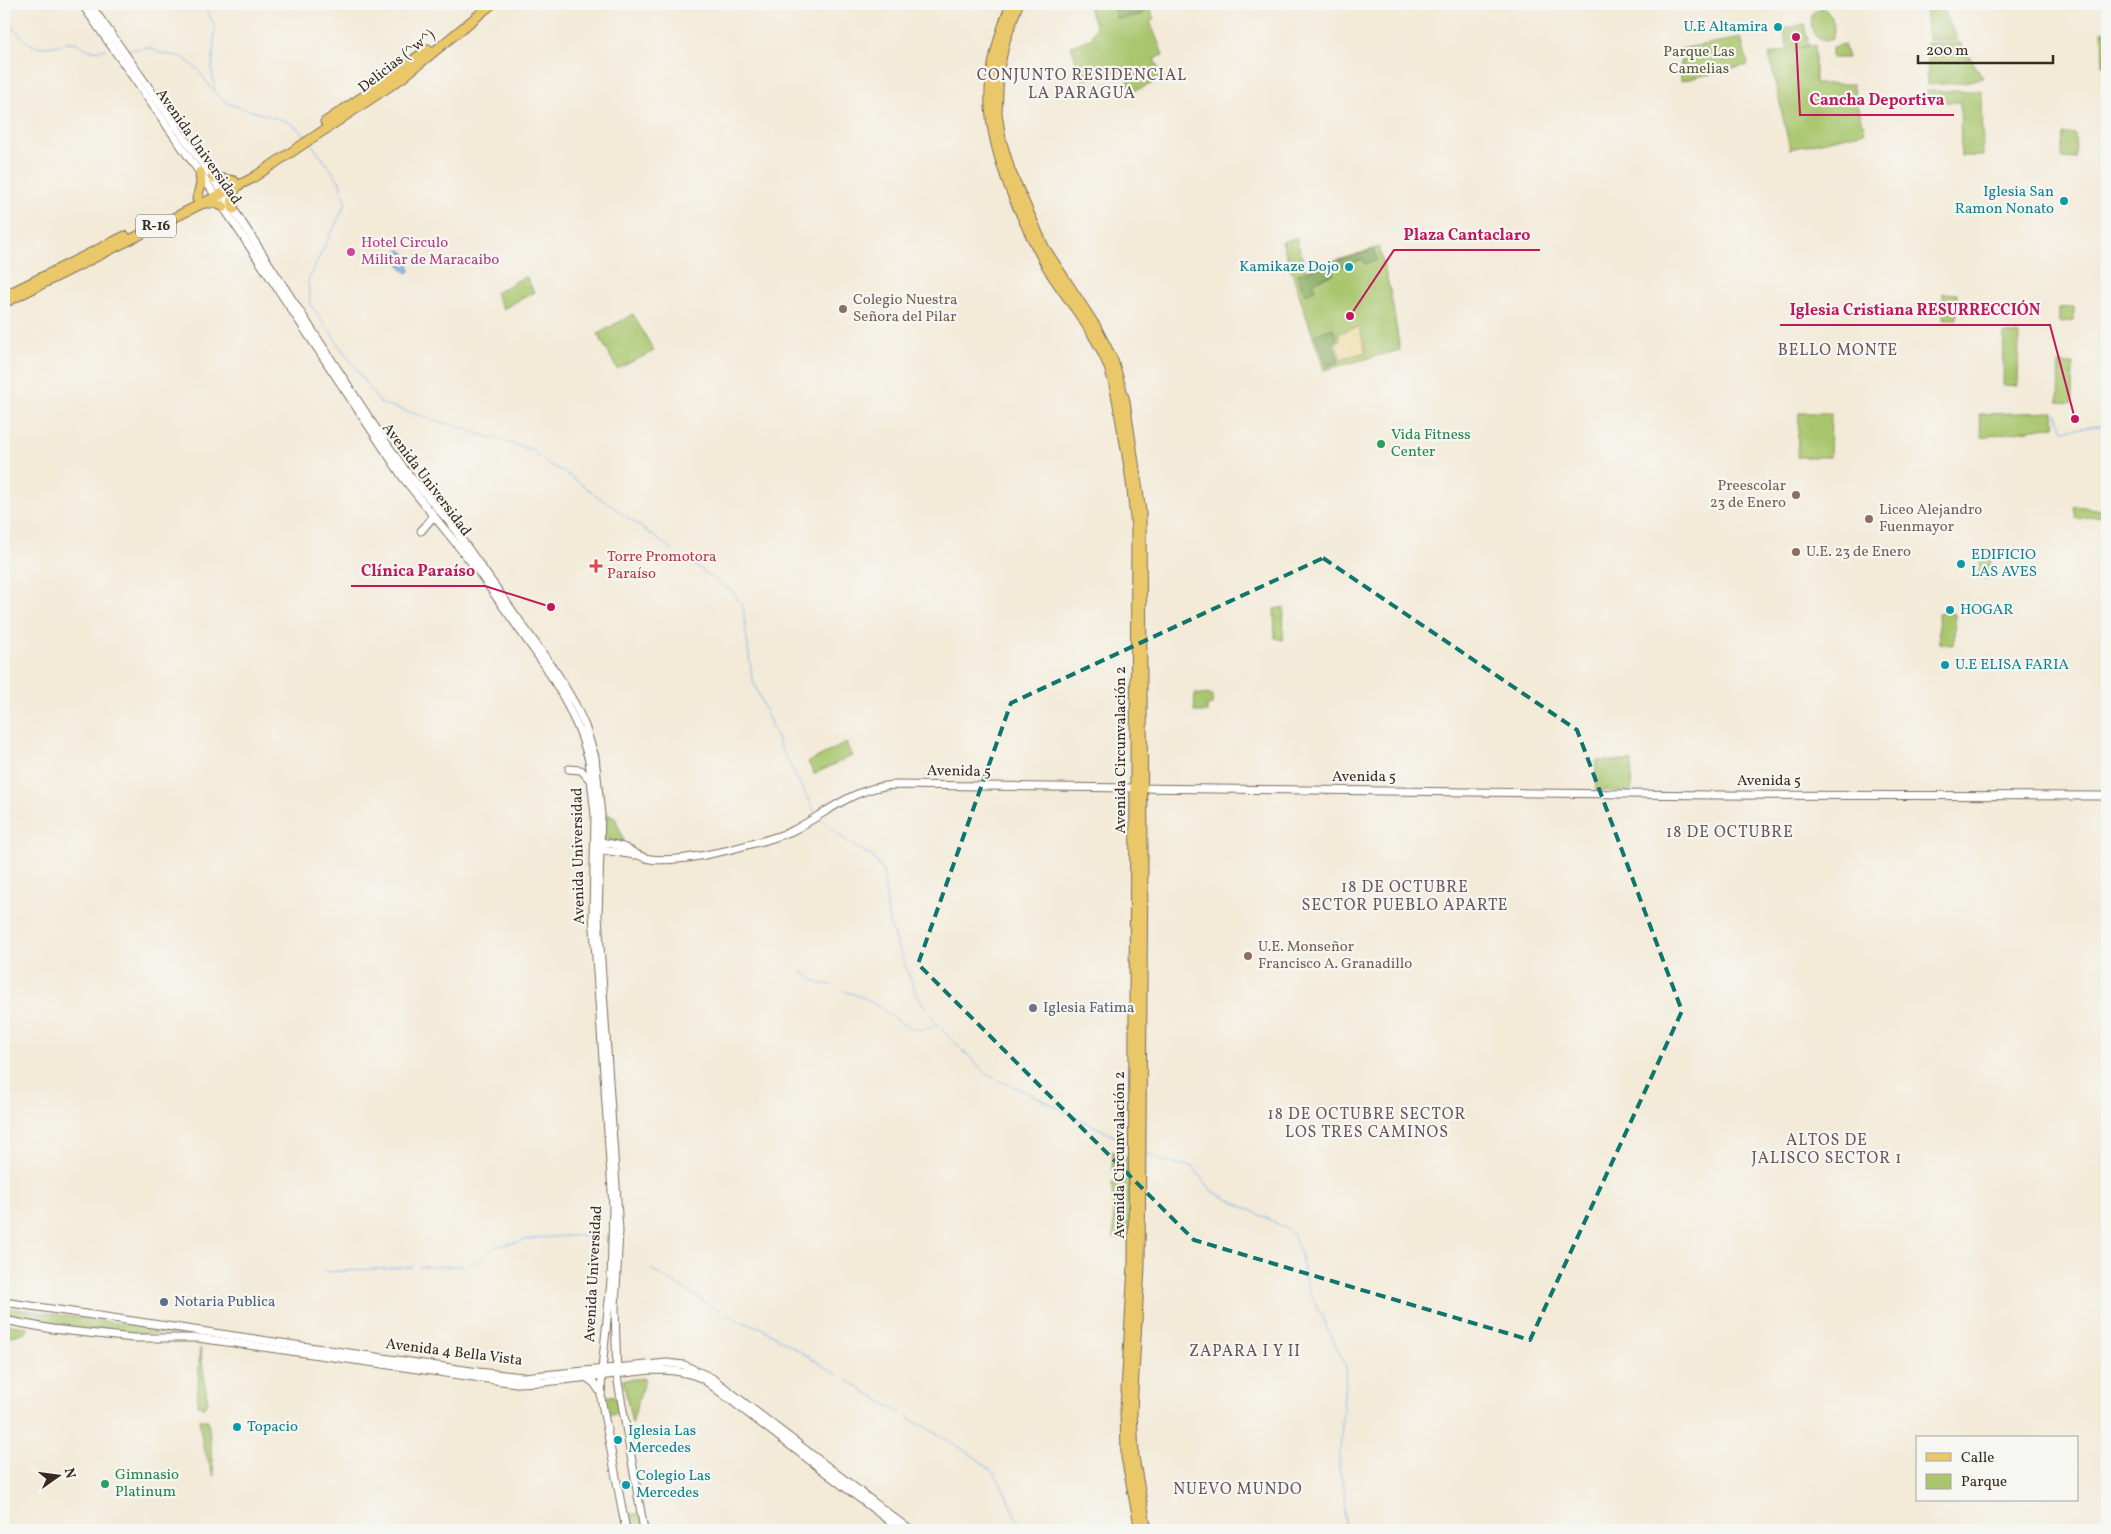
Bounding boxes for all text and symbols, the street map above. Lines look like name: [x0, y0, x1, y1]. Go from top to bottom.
place label: U.E Altamira: [1683, 17, 1768, 38]
marker: U.E Altamira: [1772, 21, 1784, 33]
street label: Delicias (^w^): [354, 25, 440, 99]
scale bar: [1918, 32, 2054, 64]
text: 200 m: [1926, 41, 1969, 62]
park label: Parque Las Camelias: [1663, 42, 1735, 80]
district label: CONJUNTO RESIDENCIAL LA PARAGUA: [977, 65, 1187, 105]
callout: Cancha Deportiva: [1800, 84, 1954, 115]
street label: Avenida Universidad: [150, 85, 246, 209]
text: Cancha Deportiva: [1810, 90, 1945, 112]
place label: Iglesia San Ramon Nonato: [1955, 182, 2054, 220]
marker: Iglesia San Ramon Nonato: [2058, 195, 2070, 207]
road number: R-16: [136, 215, 176, 238]
callout: Plaza Cantaclaro: [1394, 219, 1540, 250]
text: Plaza Cantaclaro: [1404, 225, 1530, 247]
place label: Hotel Circulo Militar de Maracaibo: [361, 233, 499, 271]
marker: Hotel Circulo Militar de Maracaibo: [345, 246, 357, 258]
place label: Kamikaze Dojo: [1239, 257, 1339, 278]
marker: Kamikaze Dojo: [1343, 261, 1355, 273]
place label: Colegio Nuestra Señora del Pilar: [853, 290, 958, 328]
callout: Iglesia Cristiana RESURRECCIÓN: [1780, 294, 2050, 325]
text: Iglesia Cristiana RESURRECCIÓN: [1790, 300, 2041, 322]
marker: Colegio Nuestra Señora del Pilar: [837, 303, 849, 315]
district label: BELLO MONTE: [1778, 340, 1898, 362]
street label: Avenida Universidad: [376, 419, 476, 541]
place label: Vida Fitness Center: [1391, 425, 1471, 463]
marker: Vida Fitness Center: [1375, 438, 1387, 450]
place label: Preescolar 23 de Enero: [1710, 476, 1786, 514]
marker: Preescolar 23 de Enero: [1790, 489, 1802, 501]
place label: Liceo Alejandro Fuenmayor: [1879, 500, 1982, 538]
marker: Liceo Alejandro Fuenmayor: [1863, 513, 1875, 525]
place label: U.E. 23 de Enero: [1806, 542, 1911, 563]
place label: EDIFICIO LAS AVES: [1971, 545, 2037, 583]
marker: U.E. 23 de Enero: [1790, 546, 1802, 558]
place label: Torre Promotora Paraíso: [607, 547, 716, 585]
callout: Clínica Paraíso: [351, 555, 485, 586]
marker: EDIFICIO LAS AVES: [1955, 558, 1967, 570]
marker: Torre Promotora Paraíso: [589, 559, 603, 573]
text: Clínica Paraíso: [361, 561, 475, 583]
place label: HOGAR: [1960, 600, 2014, 621]
marker: HOGAR: [1944, 604, 1956, 616]
place label: U.E ELISA FARIA: [1955, 655, 2069, 676]
marker: U.E ELISA FARIA: [1939, 659, 1951, 671]
street label: Avenida Circunvalación 2: [1111, 666, 1132, 834]
street label: Avenida 5: [927, 761, 991, 783]
street label: Avenida 5: [1332, 767, 1396, 788]
street label: Avenida 5: [1737, 771, 1801, 792]
street label: Avenida Universidad: [567, 787, 591, 925]
district label: 18 DE OCTUBRE: [1666, 822, 1794, 844]
district label: 18 DE OCTUBRE SECTOR PUEBLO APARTE: [1302, 877, 1508, 917]
place label: U.E. Monseñor Francisco A. Granadillo: [1258, 937, 1412, 975]
marker: U.E. Monseñor Francisco A. Granadillo: [1242, 950, 1254, 962]
place label: Iglesia Fatima: [1043, 998, 1134, 1019]
marker: Iglesia Fatima: [1027, 1002, 1039, 1014]
street label: Avenida Circunvalación 2: [1110, 1071, 1131, 1239]
district label: 18 DE OCTUBRE SECTOR LOS TRES CAMINOS: [1268, 1104, 1466, 1144]
district label: ALTOS DE JALISCO SECTOR 1: [1751, 1130, 1903, 1170]
street label: Avenida Universidad: [580, 1205, 608, 1343]
place label: Notaria Publica: [174, 1292, 276, 1313]
marker: Notaria Publica: [158, 1296, 170, 1308]
street label: Avenida 4 Bella Vista: [384, 1334, 524, 1372]
district label: ZAPARA I Y II: [1189, 1341, 1301, 1363]
place label: Topacio: [247, 1417, 298, 1438]
marker: Topacio: [231, 1421, 243, 1433]
place label: Iglesia Las Mercedes: [628, 1421, 696, 1459]
marker: Iglesia Las Mercedes: [612, 1434, 624, 1446]
legend: [1916, 1436, 2078, 1502]
text: Calle: [1961, 1448, 1994, 1469]
north arrow: [32, 1452, 82, 1502]
place label: Gimnasio Platinum: [115, 1465, 179, 1503]
text: N: [59, 1466, 80, 1480]
place label: Colegio Las Mercedes: [636, 1466, 711, 1504]
text: Parque: [1961, 1472, 2007, 1493]
marker: Gimnasio Platinum: [99, 1478, 111, 1490]
marker: Colegio Las Mercedes: [620, 1479, 632, 1491]
district label: NUEVO MUNDO: [1173, 1479, 1303, 1501]

